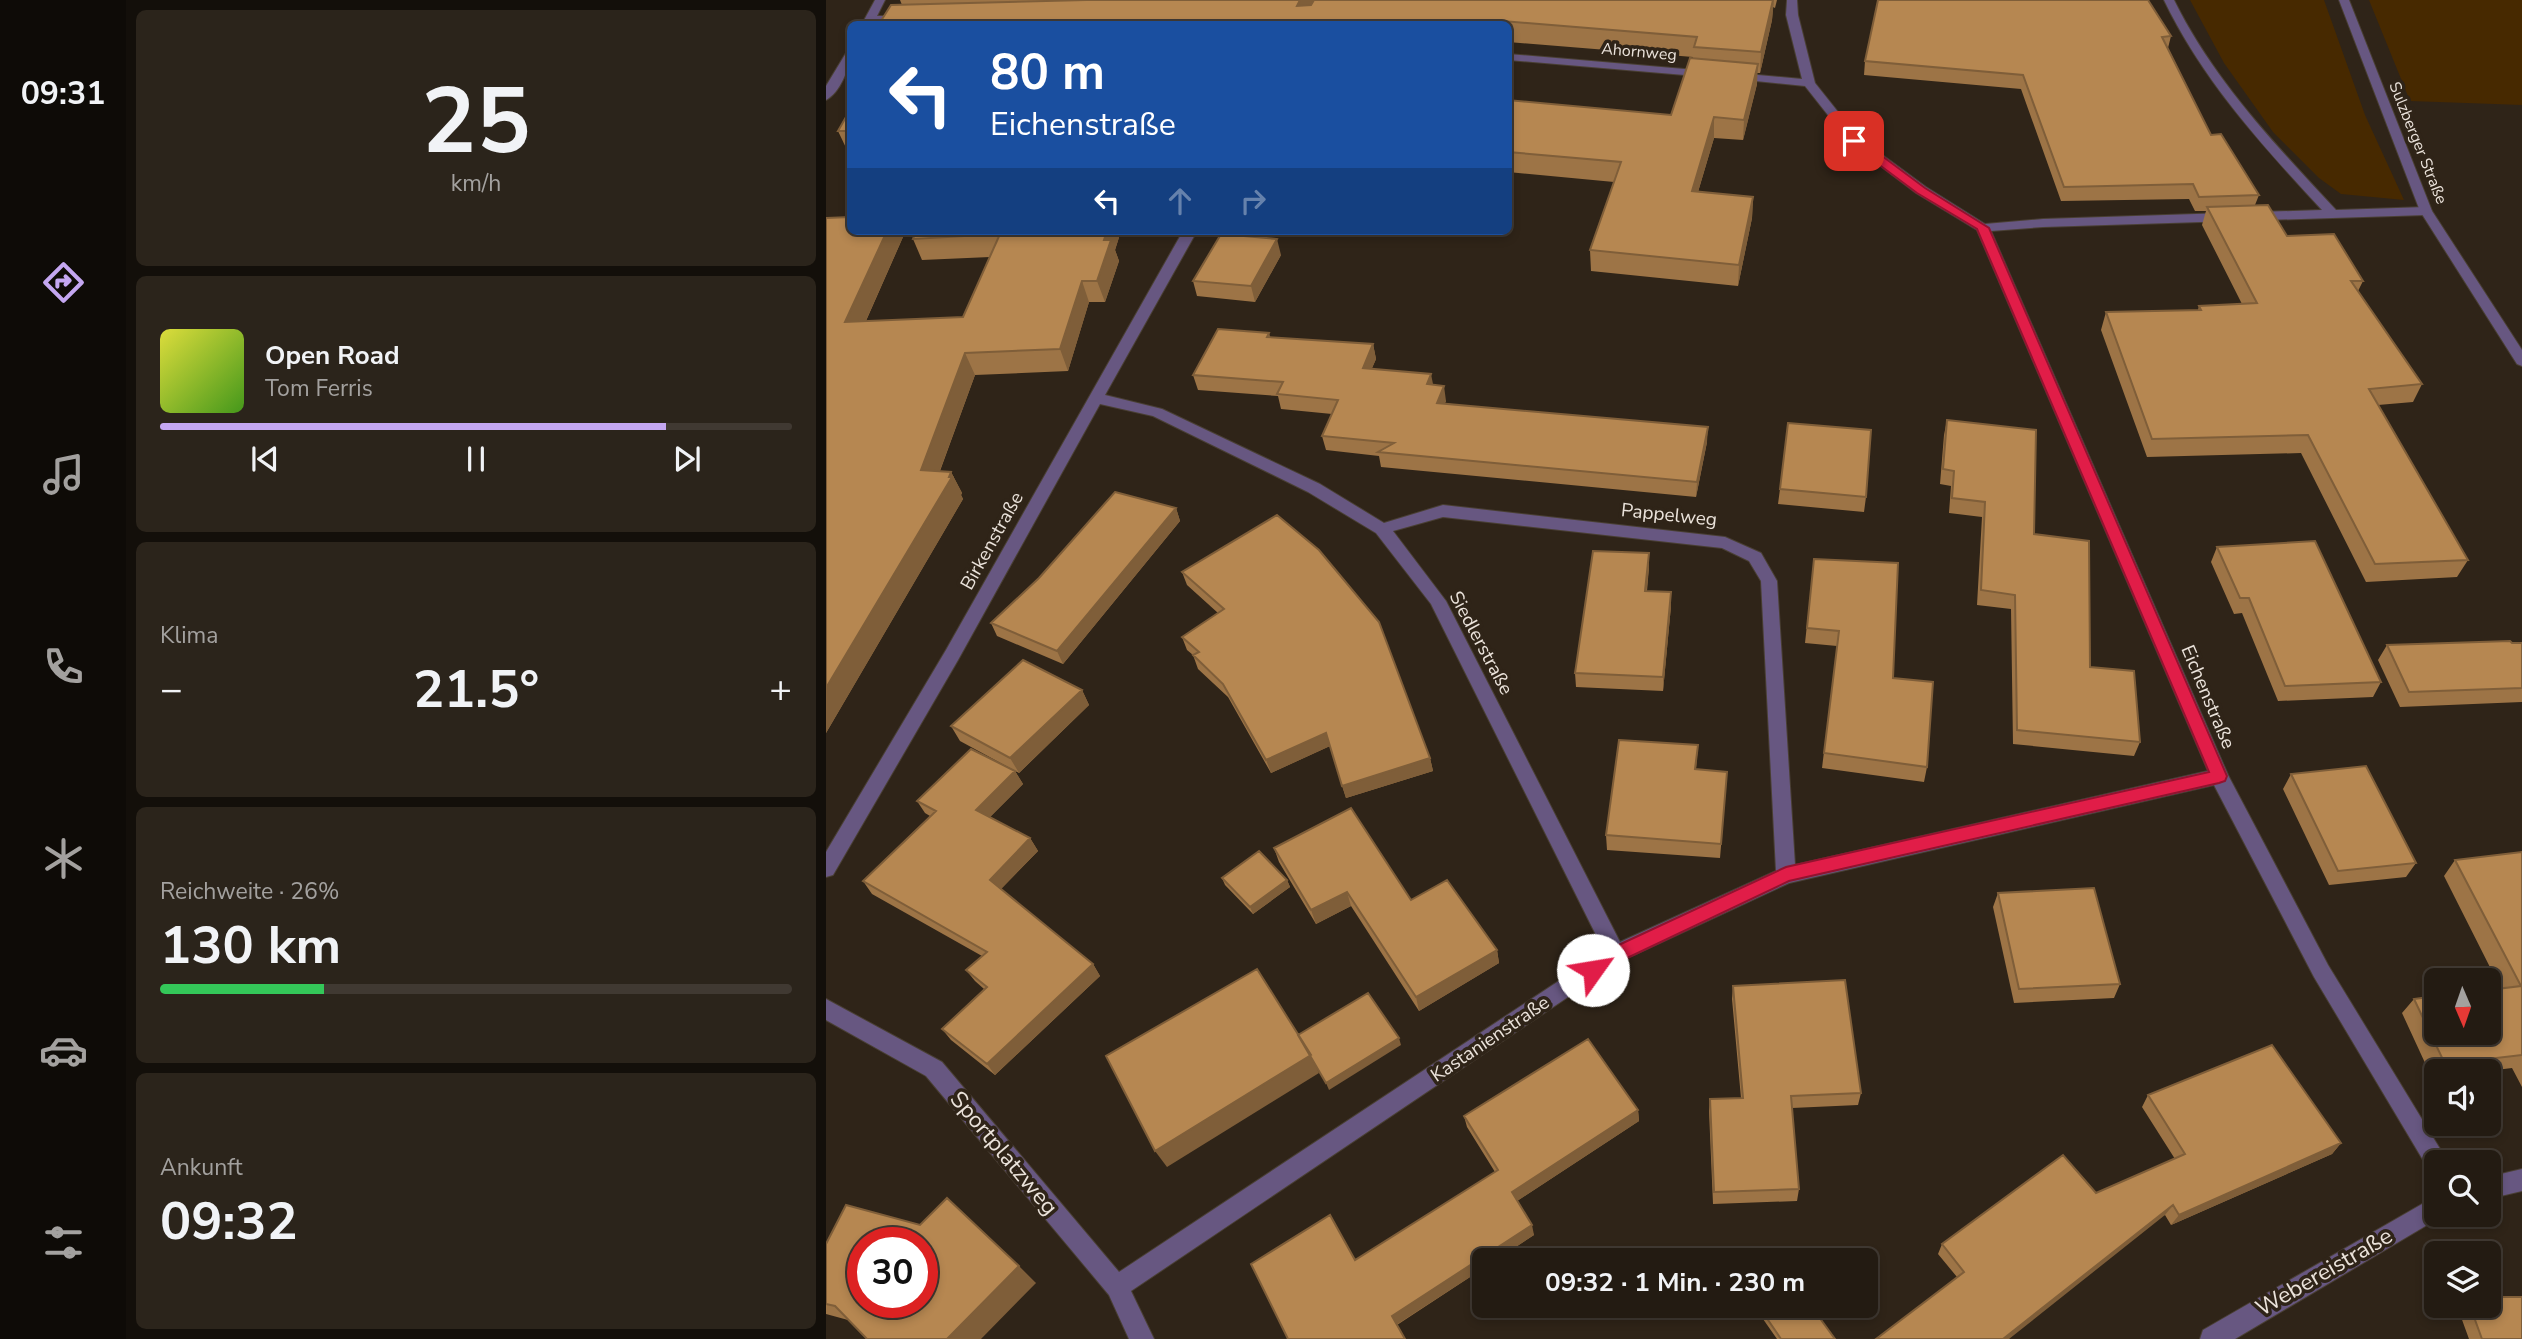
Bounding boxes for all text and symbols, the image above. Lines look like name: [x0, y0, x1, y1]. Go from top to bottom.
street label: Ahornweg: [1600, 38, 1678, 66]
text: 80 m: [990, 39, 1105, 106]
icon: left: [875, 49, 966, 140]
text: 25: [421, 60, 531, 184]
text: 09:31: [21, 72, 105, 115]
street label: Sulzberger Straße: [2383, 79, 2453, 207]
text: Eichenstraße: [990, 103, 1176, 146]
pin: [1824, 111, 1884, 171]
icon: arrive: [1835, 122, 1873, 160]
text: km/h: [451, 168, 501, 199]
icon: left: [1088, 182, 1126, 220]
icon: ahead: [1161, 182, 1199, 220]
icon: right: [1234, 182, 1272, 220]
icon: directions: [39, 258, 88, 307]
text: Open Road: [265, 338, 400, 373]
text: Tom Ferris: [265, 373, 373, 404]
icon: previous: [246, 440, 284, 478]
icon: pause: [457, 440, 495, 478]
icon: next: [668, 440, 706, 478]
icon: music: [39, 450, 88, 499]
street label: Birkenstraße: [954, 487, 1030, 595]
street label: Pappelweg: [1620, 497, 1718, 533]
street label: Siedlerstraße: [1443, 587, 1519, 699]
text: Klima: [160, 620, 218, 651]
street label: Eichenstraße: [2174, 641, 2242, 753]
icon: phone: [39, 642, 88, 691]
text: 21.5°: [413, 654, 539, 725]
text: −: [160, 664, 183, 715]
text: +: [769, 664, 792, 715]
icon: climate: [39, 834, 88, 883]
text: Reichweite · 26%: [160, 876, 339, 907]
text: 130 km: [160, 910, 341, 981]
position arrow: [1556, 933, 1630, 1007]
north arrow: [2424, 968, 2501, 1045]
map controls: [2424, 968, 2501, 1318]
street label: Kastanienstraße: [1425, 990, 1555, 1088]
icon: car: [39, 1026, 88, 1075]
button: sound: [2424, 1059, 2501, 1136]
street label: Sportplatzweg: [943, 1084, 1065, 1222]
button: search: [2424, 1150, 2501, 1227]
text: Ankunft: [160, 1152, 242, 1183]
text: 09:32: [160, 1186, 298, 1257]
icon: filters: [39, 1218, 88, 1267]
street label: Webereistraße: [2250, 1220, 2398, 1324]
speed limit sign: 30: [847, 1227, 938, 1318]
button: layers: [2424, 1241, 2501, 1318]
text: 09:32 · 1 Min. · 230 m: [1545, 1265, 1805, 1300]

